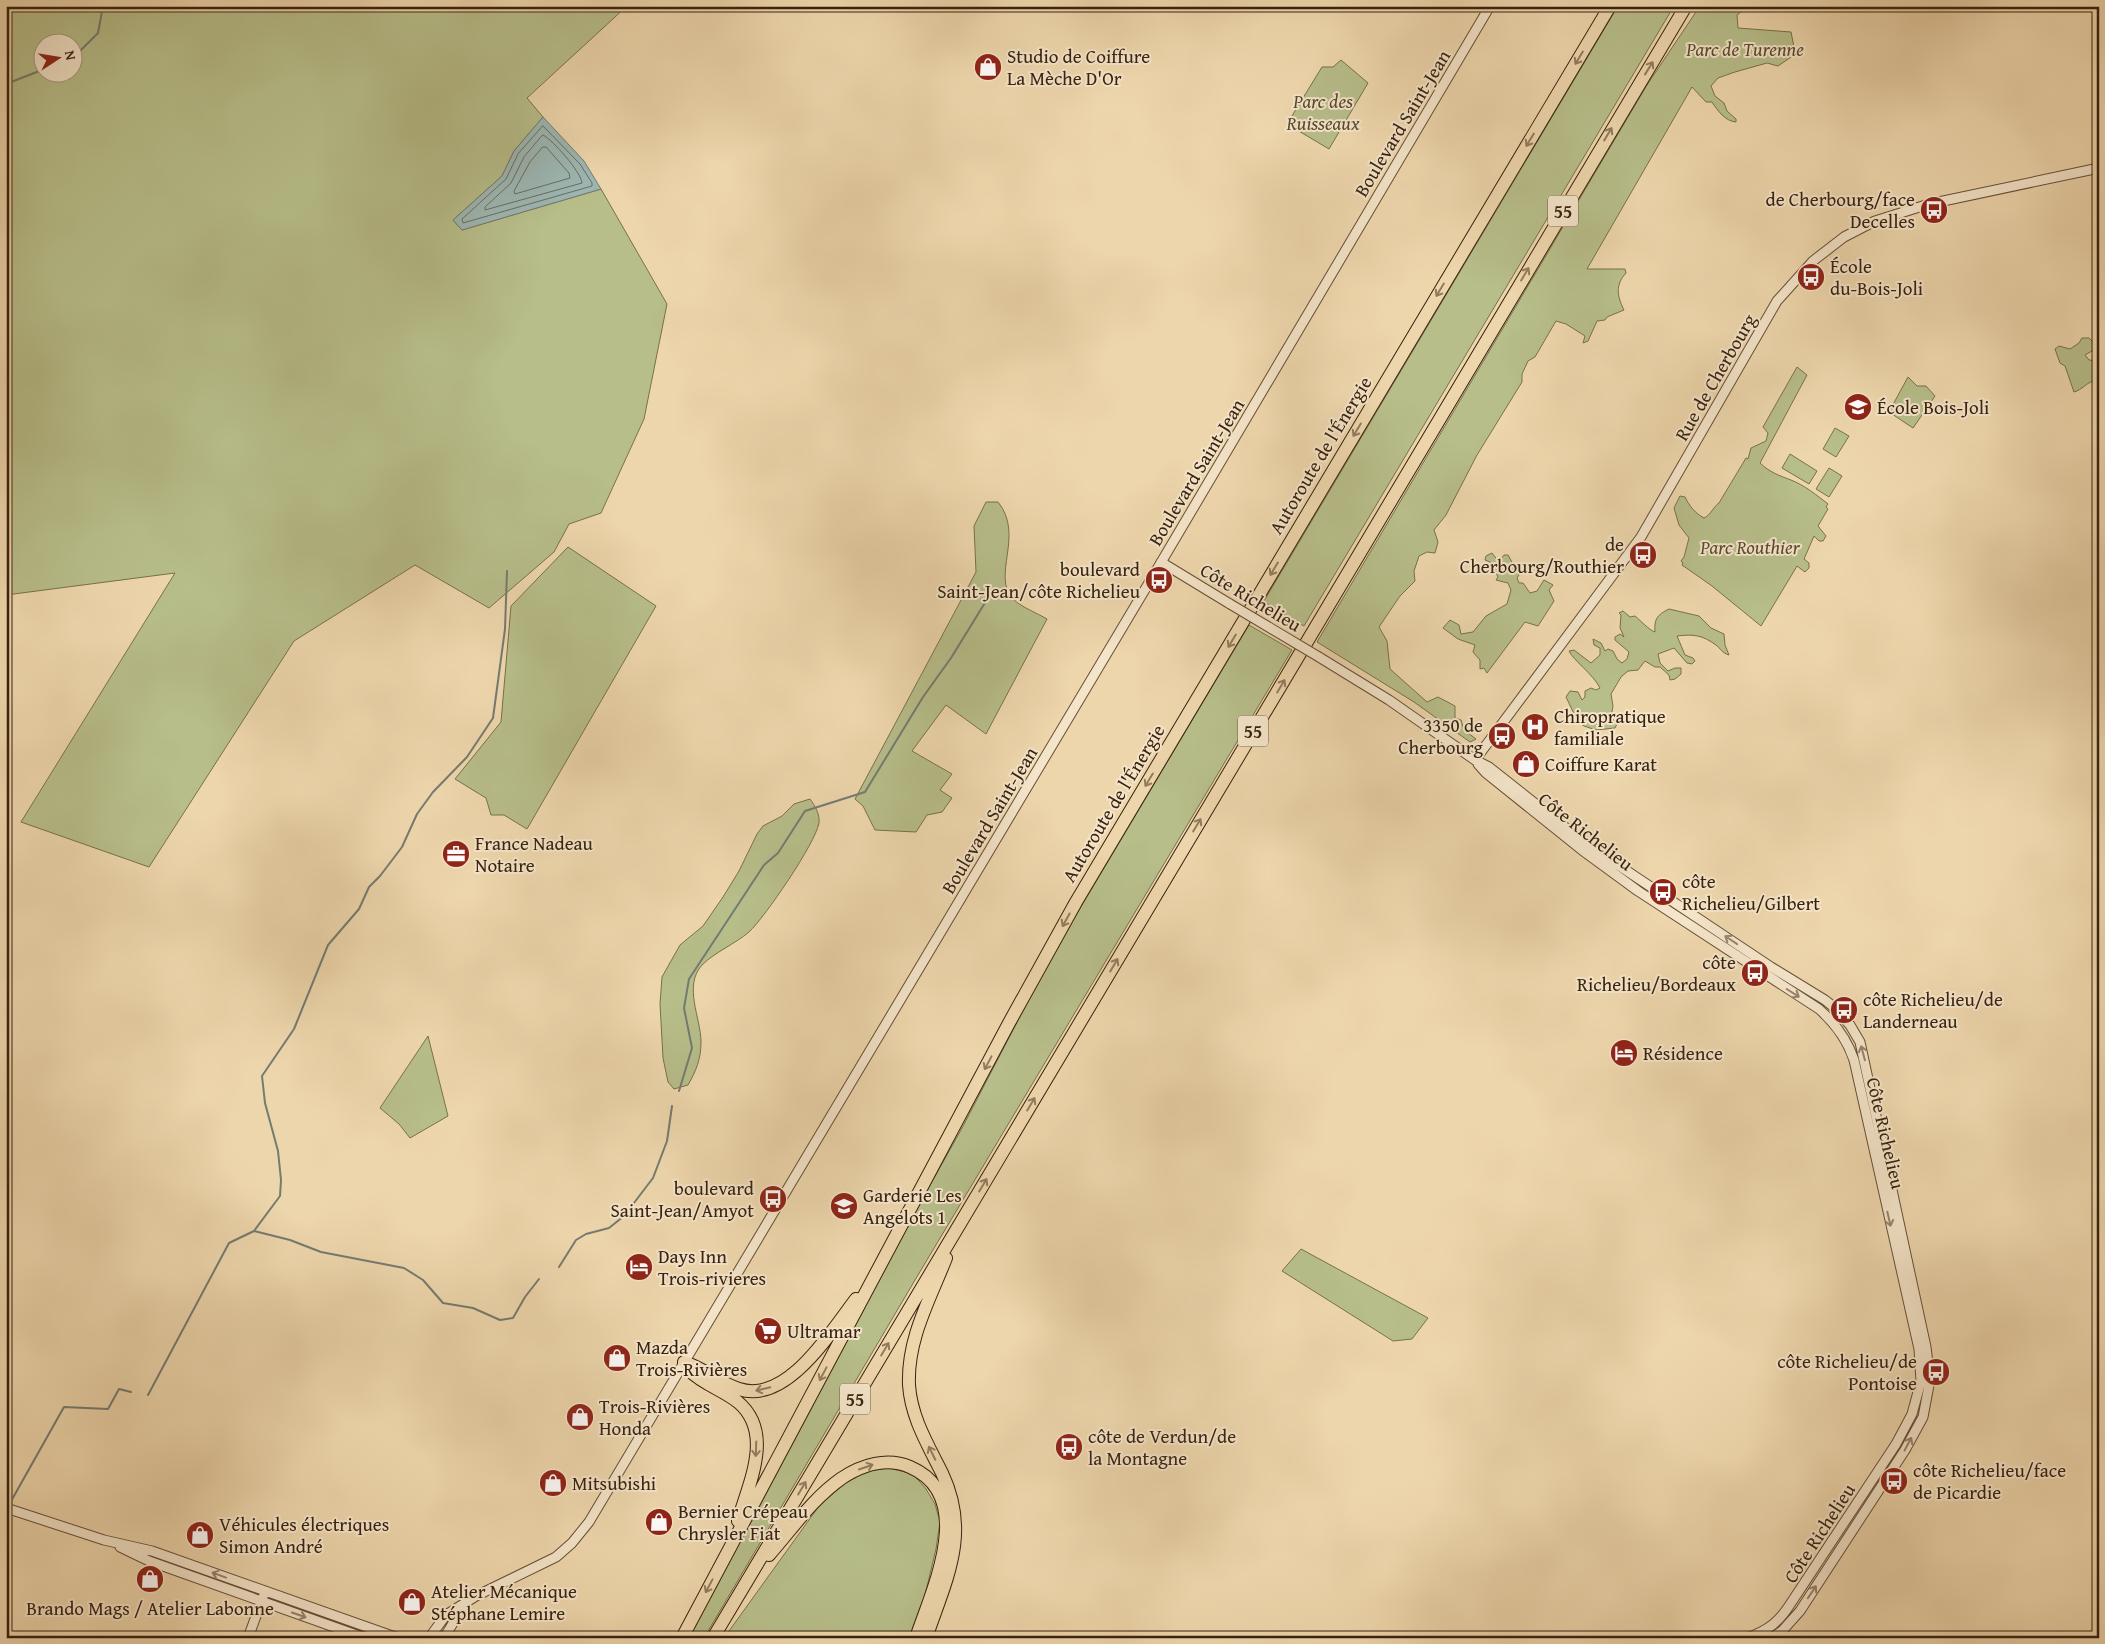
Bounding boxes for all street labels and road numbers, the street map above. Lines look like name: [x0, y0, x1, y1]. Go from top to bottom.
street label: Boulevard Saint-Jean: [1347, 44, 1457, 202]
road number: 55: [1548, 196, 1578, 227]
street label: Rue de Cherbourg: [1667, 308, 1763, 446]
street label: Autoroute de l'Énergie: [1262, 371, 1378, 539]
street label: Boulevard Saint-Jean: [1141, 393, 1251, 551]
street label: Côte Richelieu: [1195, 556, 1308, 639]
road number: 55: [1238, 716, 1268, 746]
street label: Autoroute de l'Énergie: [1055, 719, 1171, 887]
street label: Boulevard Saint-Jean: [934, 741, 1044, 899]
street label: Côte Richelieu: [1533, 785, 1640, 877]
street label: Côte Richelieu: [1860, 1074, 1913, 1192]
road number: 55: [840, 1384, 870, 1415]
street label: Côte Richelieu: [1776, 1477, 1862, 1588]

